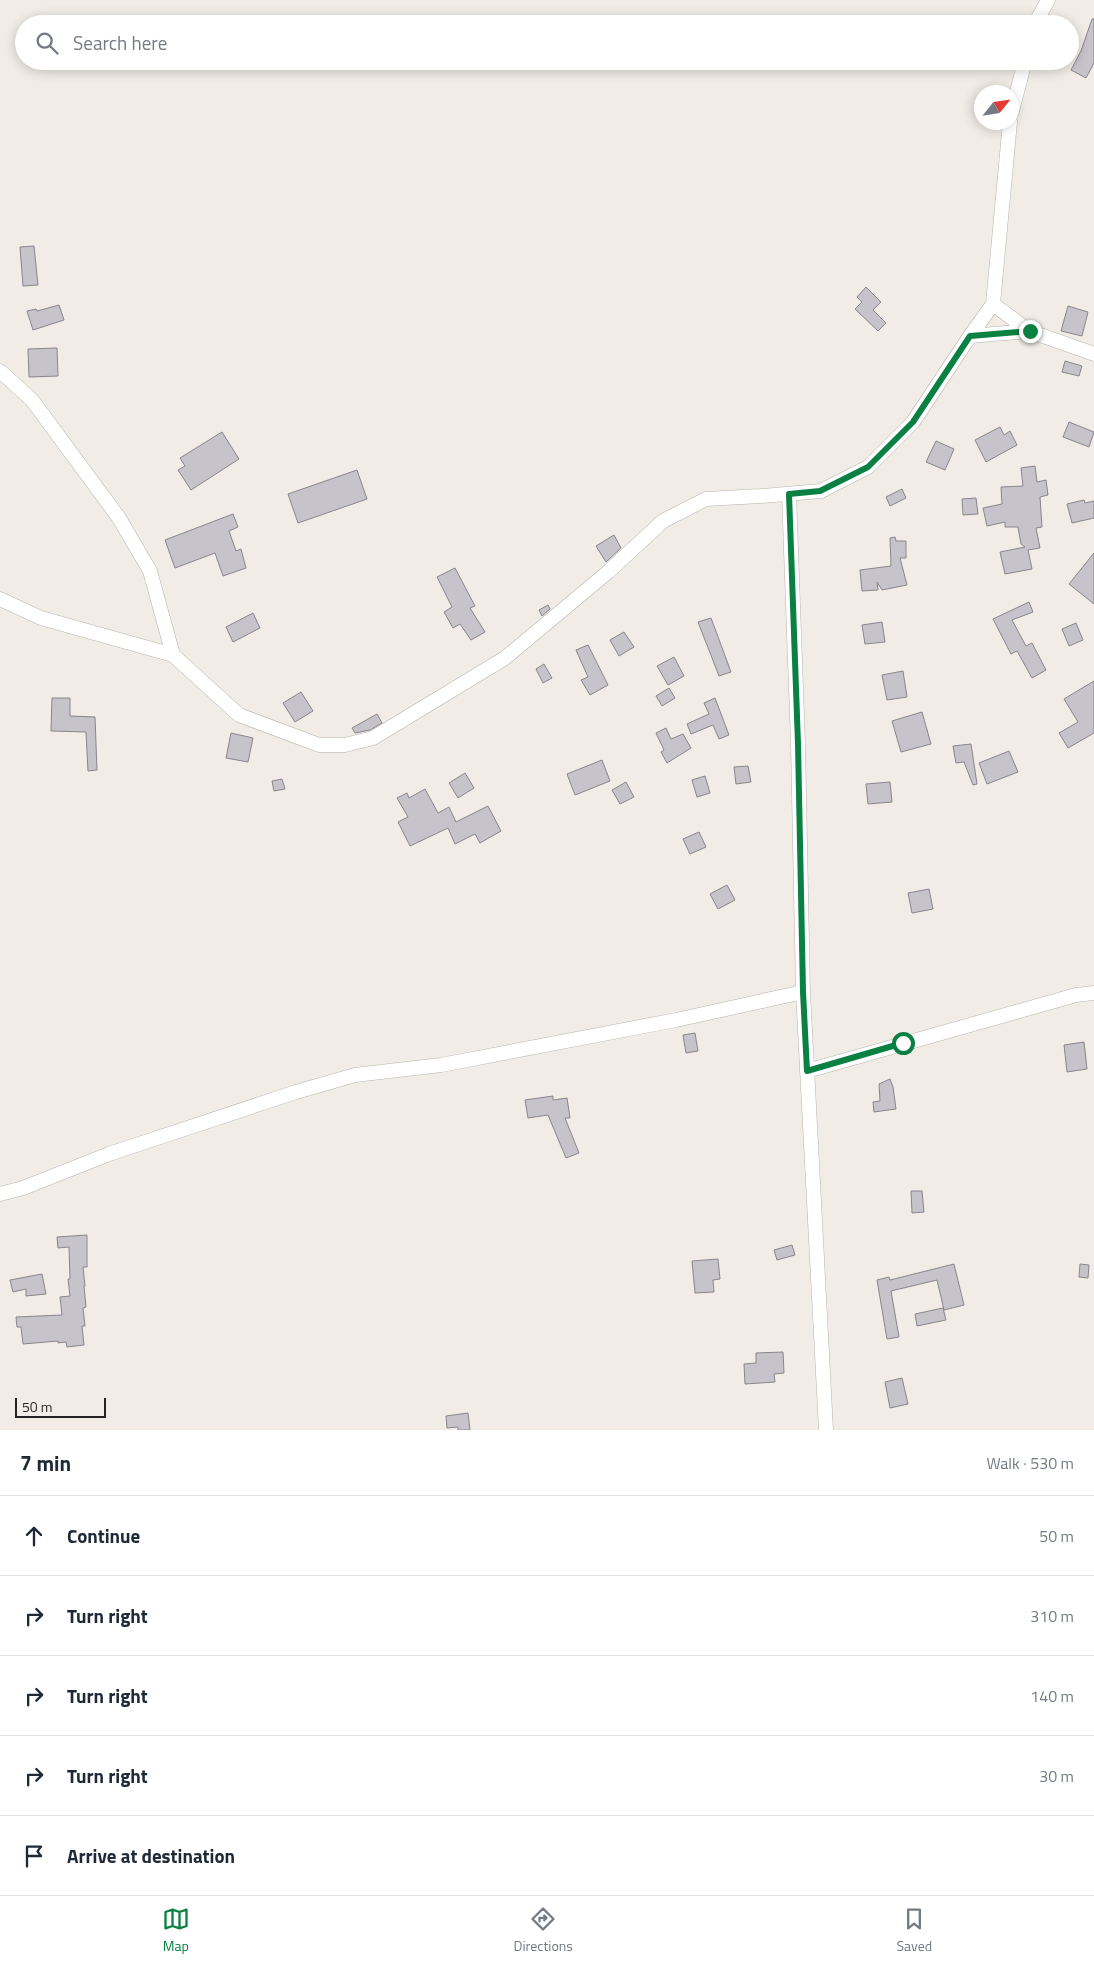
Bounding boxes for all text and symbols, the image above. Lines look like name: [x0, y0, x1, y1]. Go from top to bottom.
search box: [15, 15, 1079, 70]
text: Search here: [73, 28, 167, 57]
icon: search: [33, 29, 61, 57]
north arrow: [974, 85, 1019, 130]
route end: [1019, 320, 1042, 343]
route start: [892, 1032, 915, 1055]
scale bar: [15, 1395, 106, 1418]
text: 50 m: [22, 1396, 52, 1417]
text: 7 min: [20, 1447, 71, 1479]
text: Walk · 530 m: [986, 1451, 1074, 1475]
text: Continue: [67, 1521, 140, 1550]
icon: ahead: [20, 1522, 48, 1550]
text: 50 m: [1039, 1524, 1074, 1548]
text: Turn right: [67, 1601, 148, 1630]
icon: right: [20, 1602, 48, 1630]
text: 310 m: [1030, 1604, 1074, 1628]
text: Turn right: [67, 1681, 148, 1710]
icon: right: [20, 1682, 48, 1710]
text: 140 m: [1030, 1684, 1074, 1708]
text: Turn right: [67, 1761, 148, 1790]
icon: right: [20, 1762, 48, 1790]
text: 30 m: [1039, 1764, 1074, 1788]
text: Arrive at destination: [67, 1841, 235, 1870]
icon: arrive: [20, 1842, 48, 1870]
tab: Map: [162, 1905, 190, 1956]
tab: Directions: [513, 1905, 573, 1956]
tab: Saved: [897, 1905, 932, 1956]

